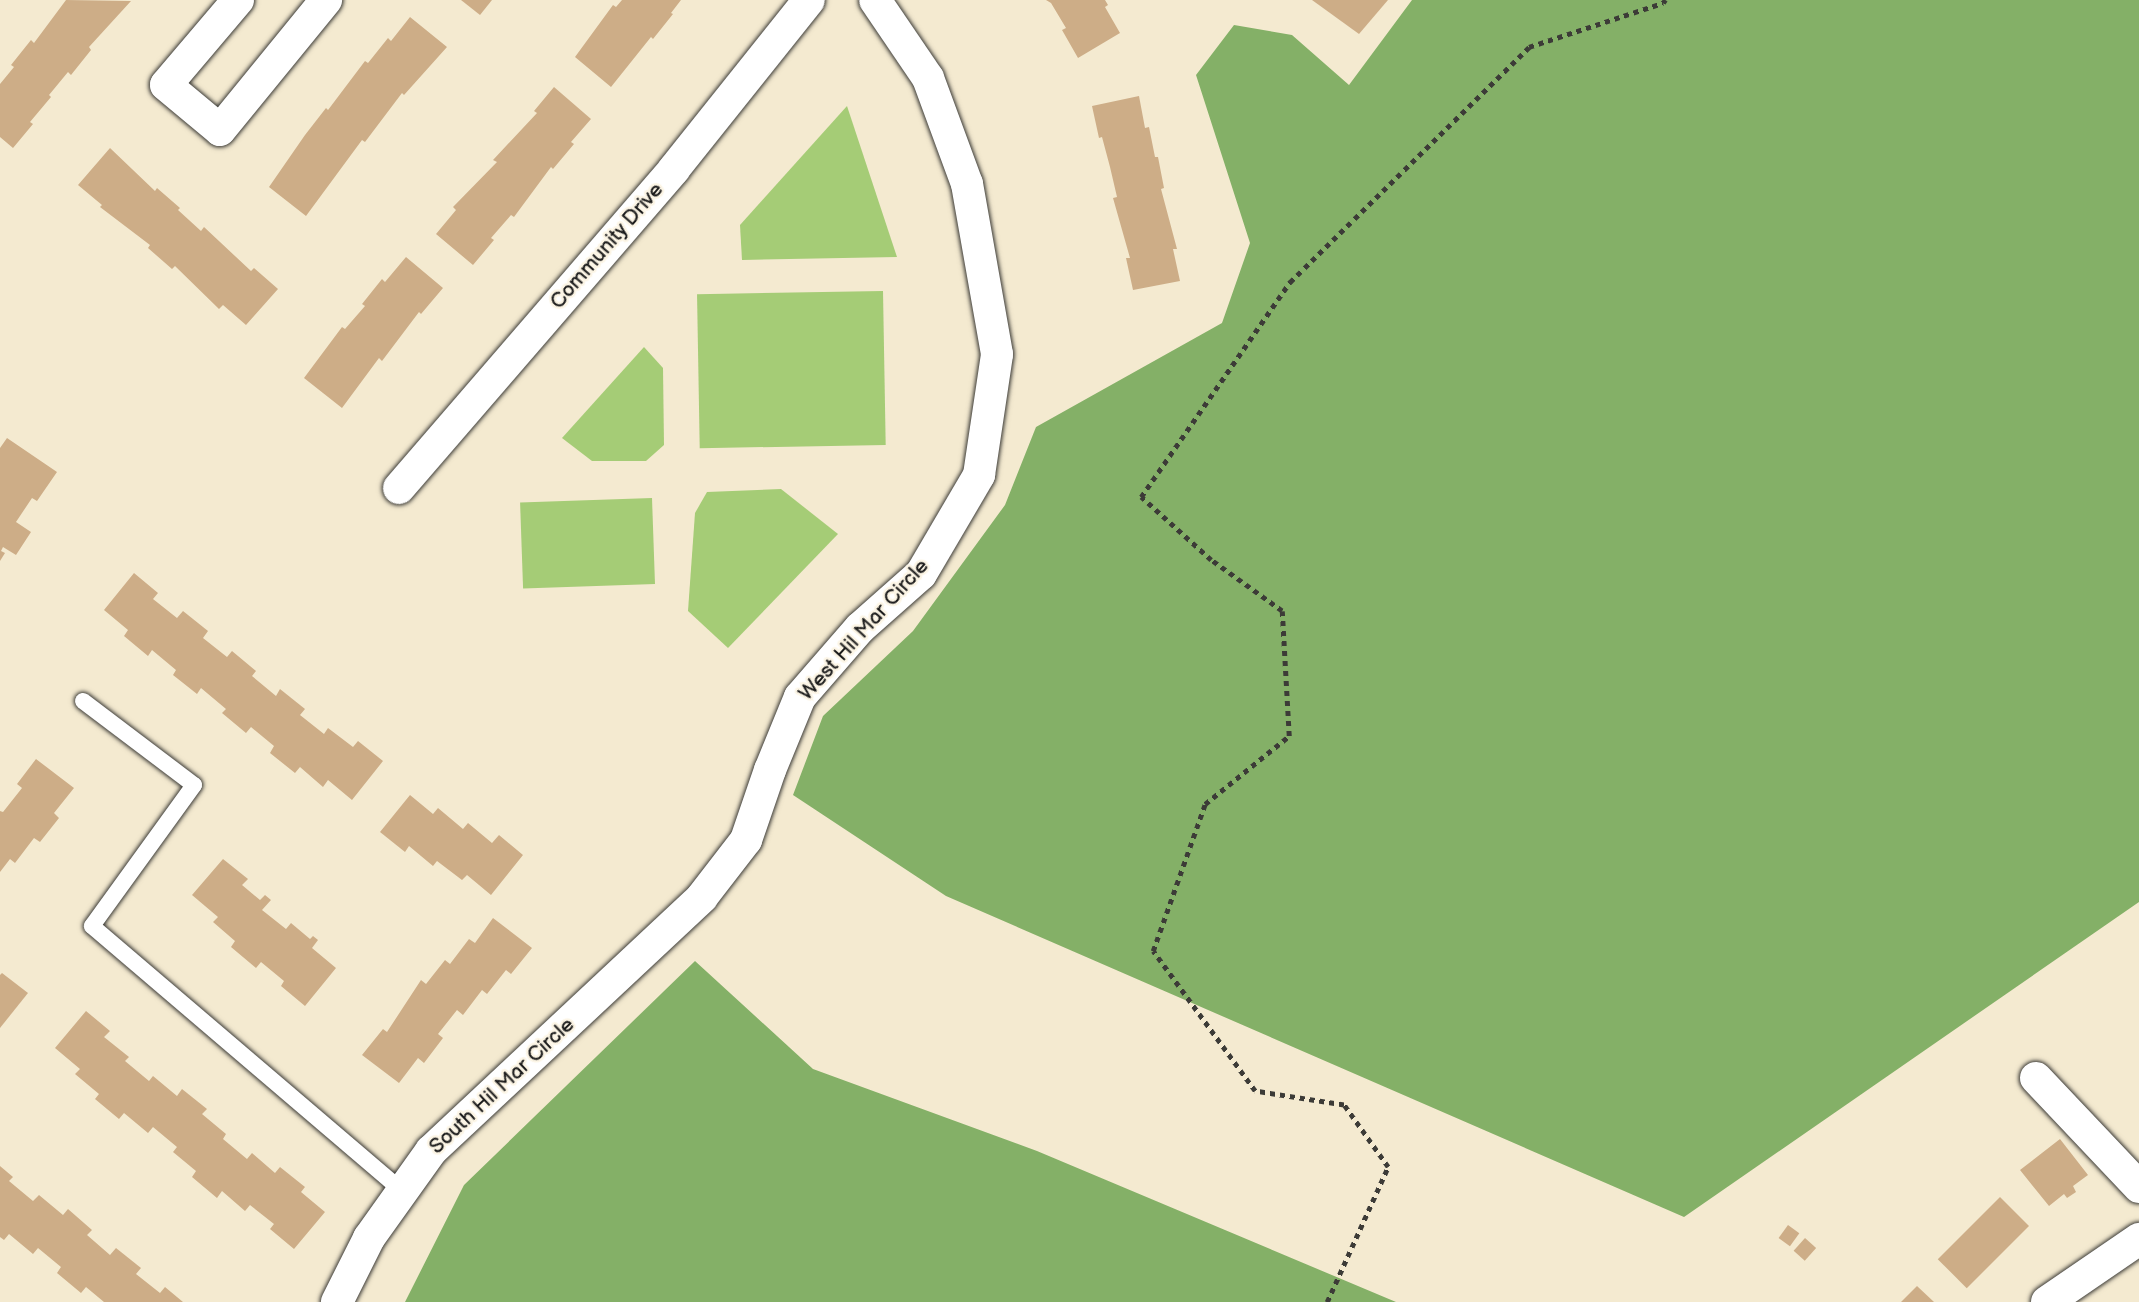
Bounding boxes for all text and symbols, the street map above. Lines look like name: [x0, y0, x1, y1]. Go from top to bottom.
street label: Community Drive: [545, 177, 669, 315]
street label: West Hil Mar Circle: [794, 554, 934, 706]
street label: South Hil Mar Circle: [424, 1012, 580, 1160]

